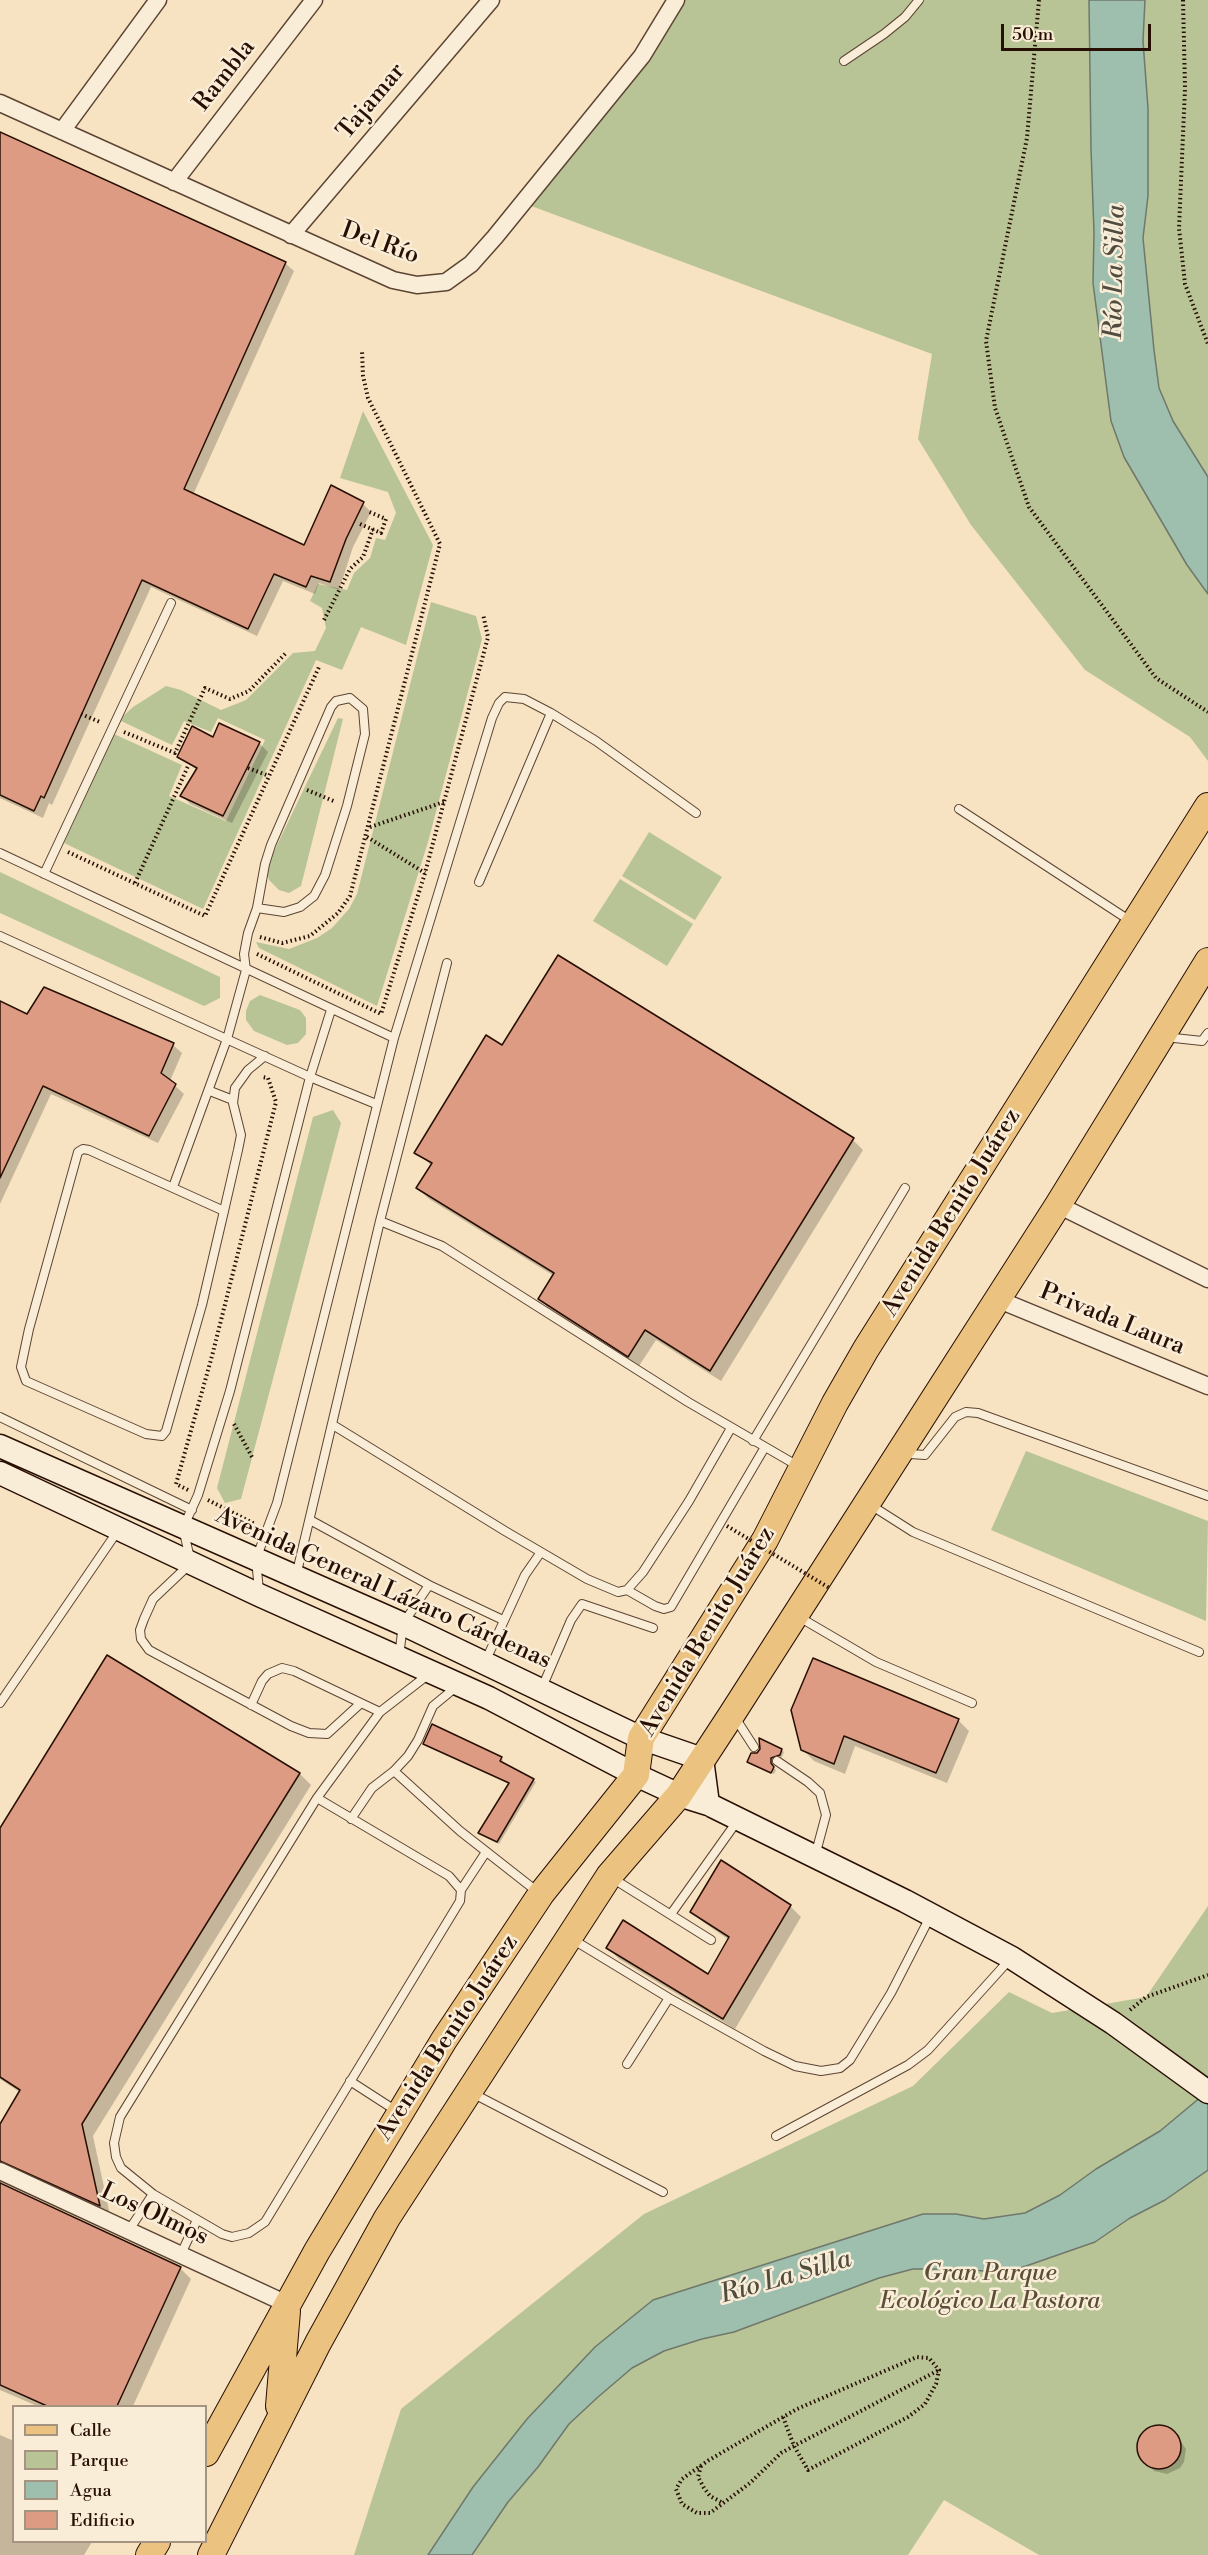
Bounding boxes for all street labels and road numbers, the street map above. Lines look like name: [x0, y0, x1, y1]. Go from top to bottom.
street label: Rambla: [188, 34, 262, 118]
street label: Tajamar: [332, 58, 412, 146]
street label: Del Río: [337, 217, 423, 271]
street label: Avenida Benito Juárez: [876, 1104, 1028, 1322]
street label: Privada Laura: [1035, 1278, 1189, 1362]
street label: Avenida General Lázaro Cárdenas: [211, 1502, 555, 1676]
street label: Avenida Benito Juárez: [634, 1522, 782, 1742]
street label: Avenida Benito Juárez: [371, 1930, 525, 2146]
street label: Los Olmos: [95, 2177, 213, 2253]

